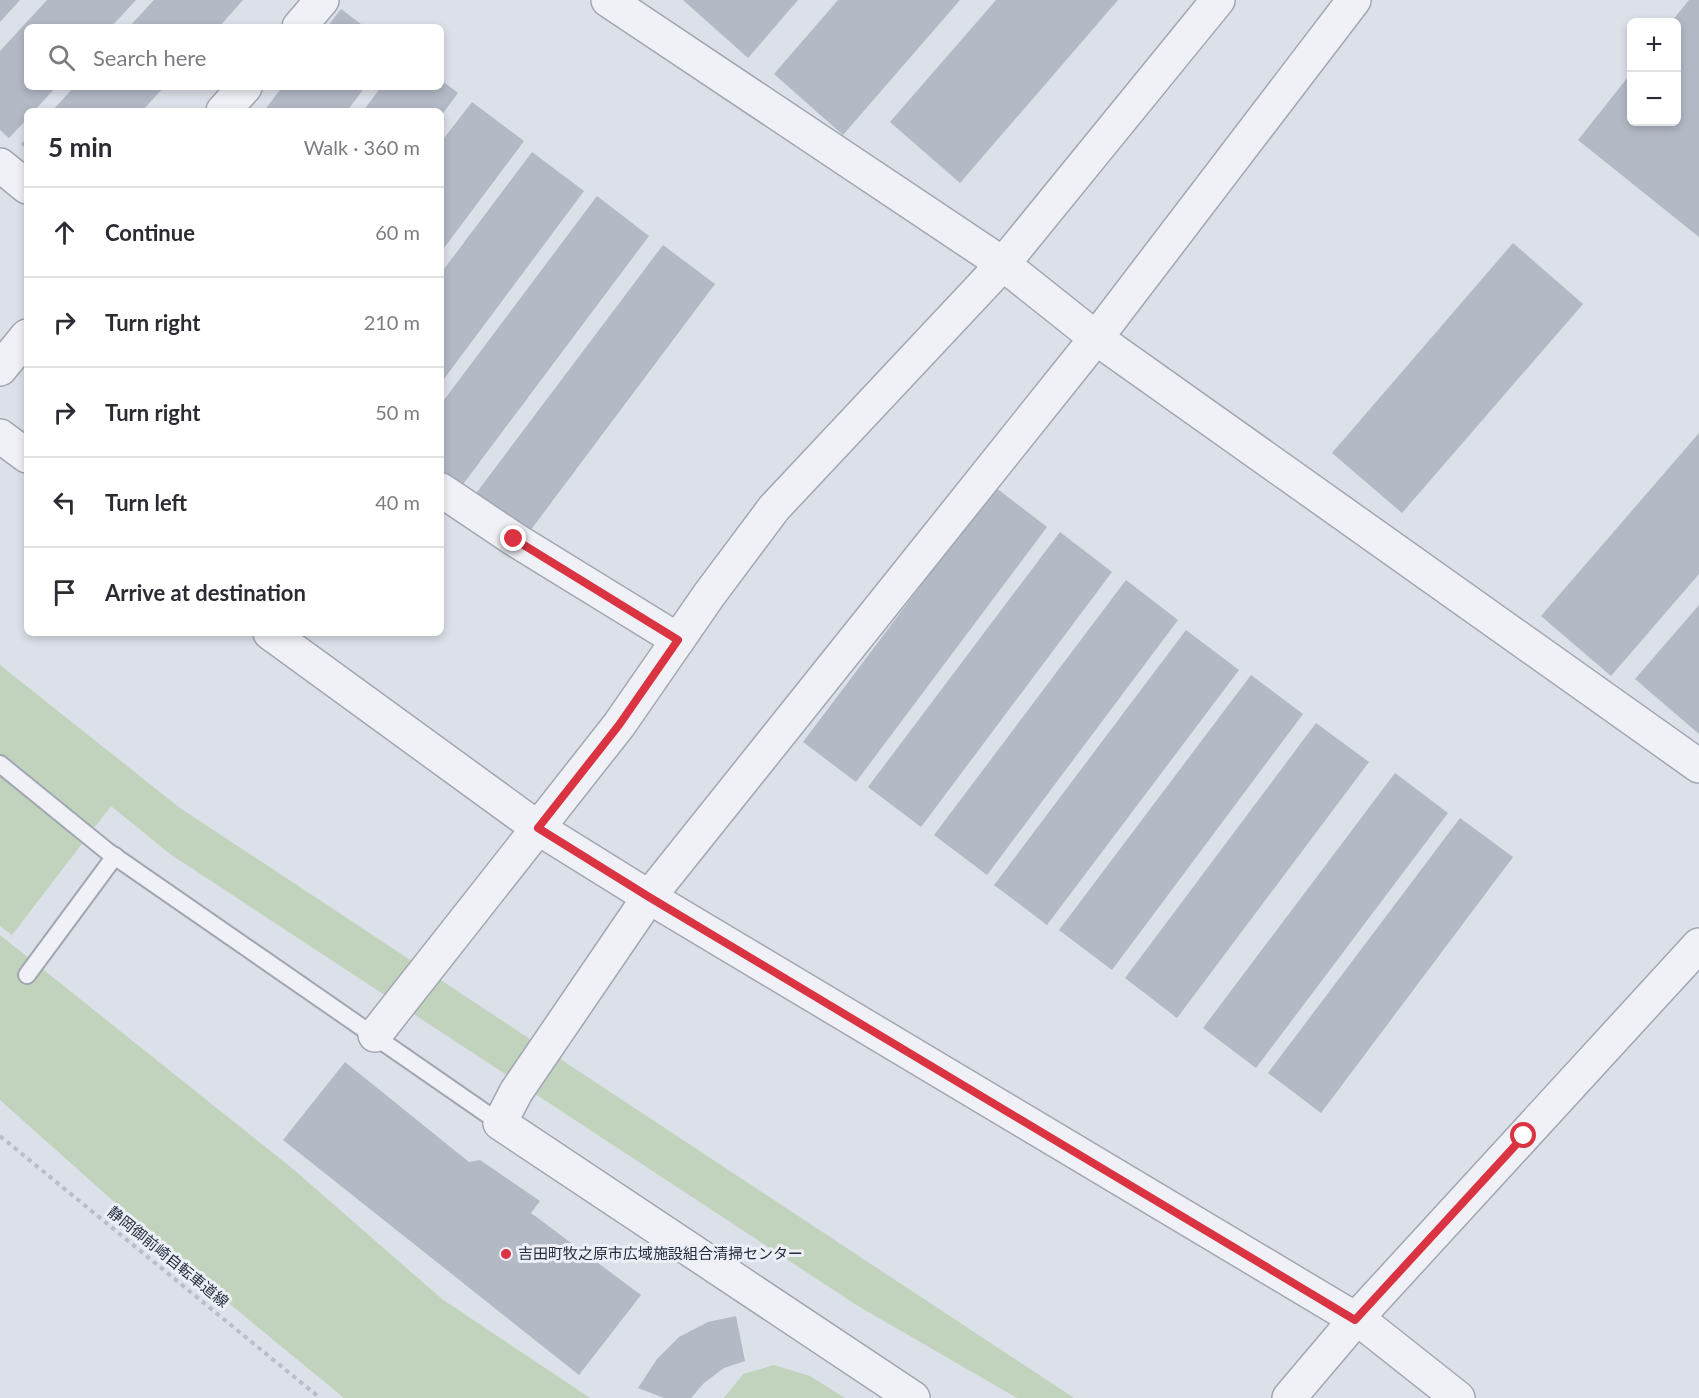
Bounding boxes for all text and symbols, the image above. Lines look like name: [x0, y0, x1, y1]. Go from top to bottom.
map controls: [1627, 18, 1681, 126]
button: +: [1627, 18, 1681, 72]
search box: [24, 24, 444, 90]
icon: search: [45, 41, 78, 74]
text: Search here: [93, 44, 206, 71]
button: −: [1627, 72, 1681, 126]
text: 5 min: [48, 131, 112, 163]
text: Walk · 360 m: [304, 135, 420, 159]
icon: ahead: [48, 216, 81, 249]
text: Continue: [105, 219, 195, 246]
text: 60 m: [375, 220, 420, 244]
icon: right: [48, 306, 81, 339]
text: Turn right: [105, 309, 200, 336]
text: 210 m: [364, 310, 420, 334]
icon: right: [48, 396, 81, 429]
text: Turn right: [105, 399, 200, 426]
text: 50 m: [375, 400, 420, 424]
icon: left: [48, 486, 81, 519]
text: Turn left: [105, 489, 187, 516]
text: 40 m: [375, 490, 420, 514]
route end: [500, 525, 526, 551]
icon: arrive: [48, 576, 81, 609]
text: Arrive at destination: [105, 579, 306, 606]
route start: [1510, 1122, 1536, 1148]
street label: 静岡御前崎自転車道線: [105, 1202, 233, 1310]
place label: 吉田町牧之原市広域施設組合清掃センター: [518, 1244, 803, 1262]
marker: 吉田町牧之原市広域施設組合清掃センター: [499, 1247, 513, 1261]

